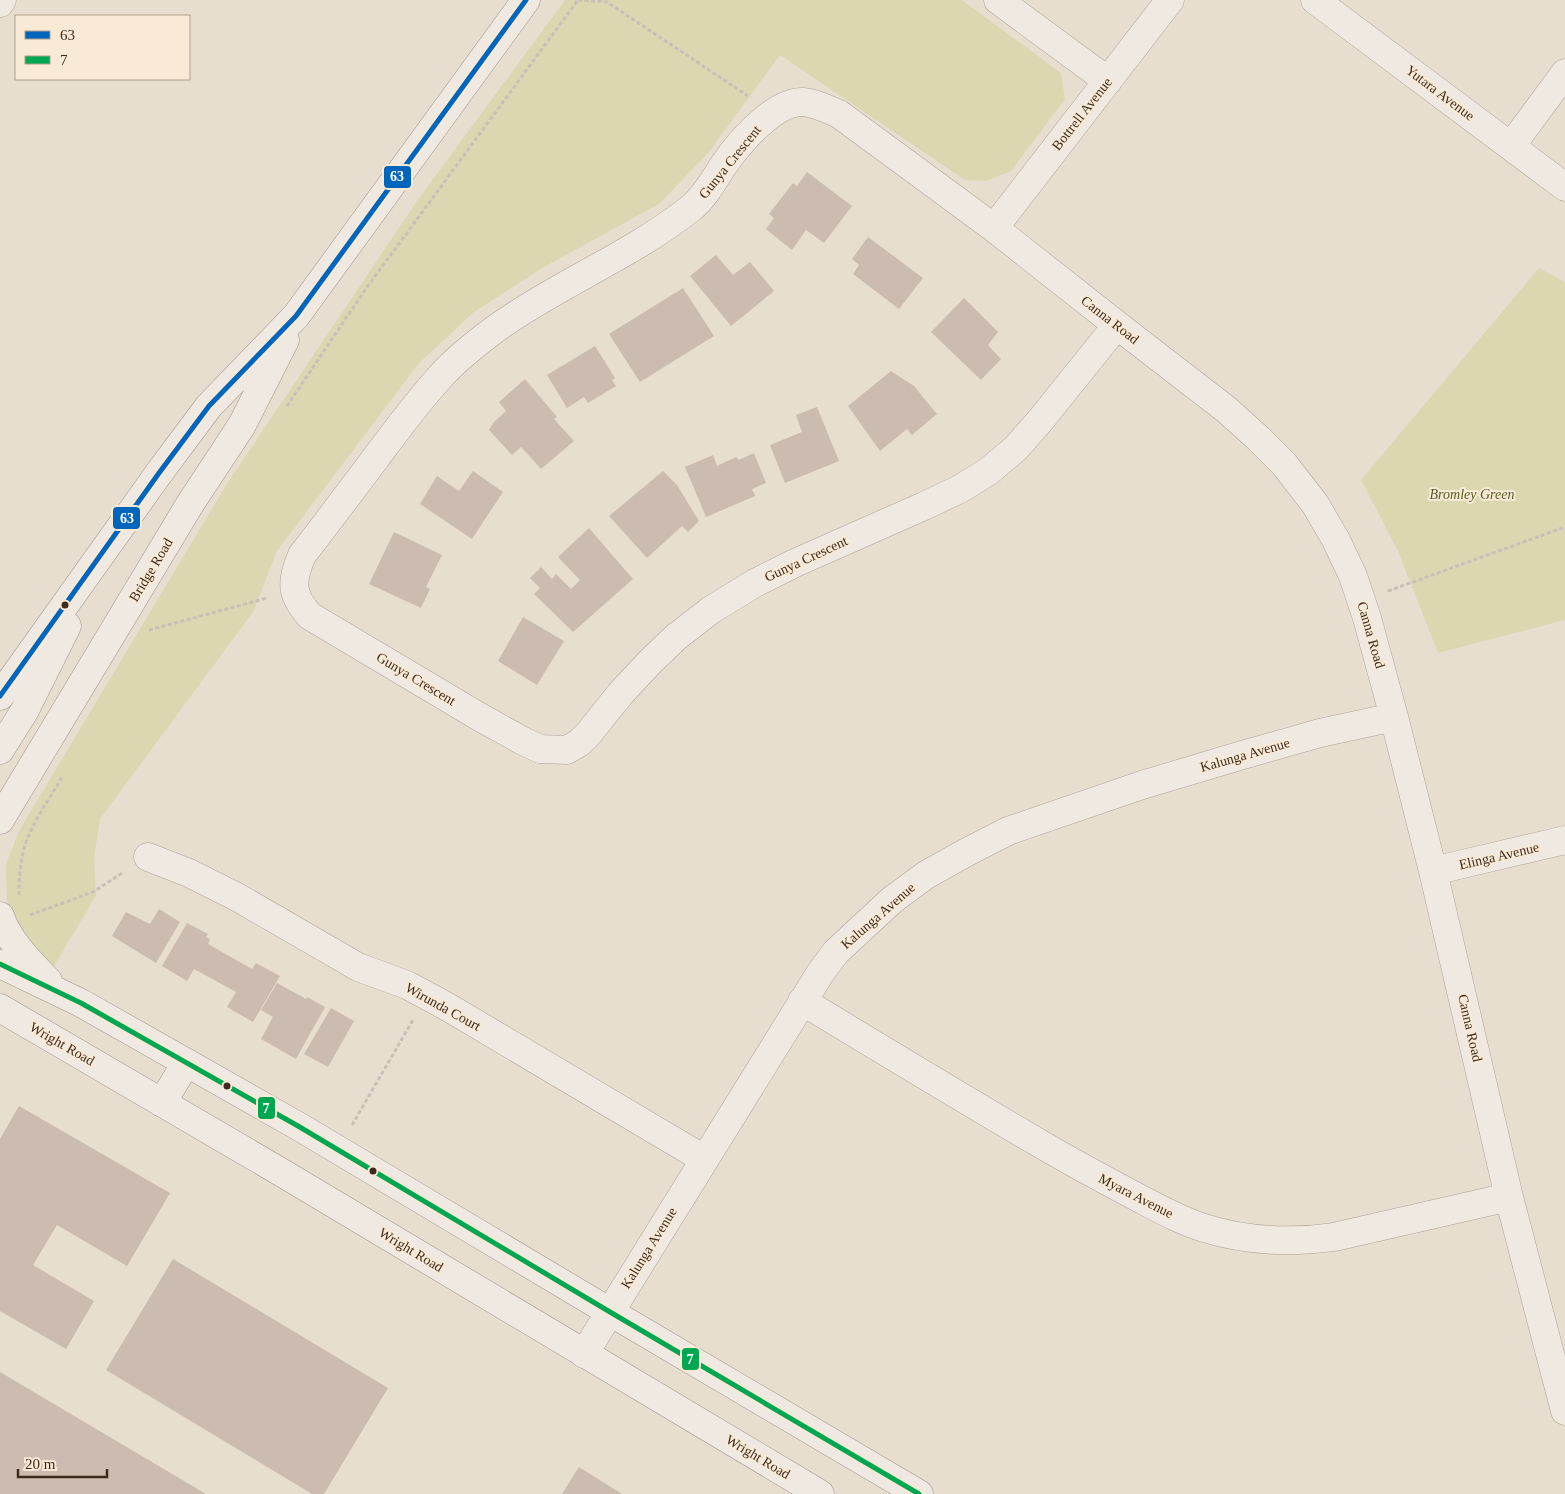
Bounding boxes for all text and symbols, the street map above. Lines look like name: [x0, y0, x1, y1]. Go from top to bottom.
legend: [15, 15, 190, 80]
text: 63: [60, 27, 75, 43]
text: 7: [60, 52, 68, 68]
street label: Yutara Avenue: [1403, 62, 1477, 124]
street label: Bottrell Avenue: [1049, 75, 1115, 153]
street label: Gunya Crescent: [696, 122, 764, 202]
line badge: 63: [383, 165, 412, 189]
text: 63: [390, 169, 404, 184]
street label: Canna Road: [1078, 293, 1142, 347]
park label: Bromley Green: [1430, 487, 1514, 502]
line badge: 63: [112, 506, 141, 530]
text: 63: [120, 511, 134, 526]
street label: Gunya Crescent: [762, 533, 850, 585]
street label: Bridge Road: [126, 536, 176, 604]
unlabelled marker: [60, 600, 70, 610]
street label: Canna Road: [1354, 600, 1388, 670]
street label: Gunya Crescent: [374, 649, 458, 709]
street label: Kalunga Avenue: [1198, 735, 1292, 775]
street label: Elinga Avenue: [1457, 839, 1541, 873]
street label: Kalunga Avenue: [838, 880, 918, 952]
street label: Wirunda Court: [403, 980, 483, 1034]
street label: Canna Road: [1455, 993, 1485, 1063]
street label: Wright Road: [27, 1019, 97, 1069]
unlabelled marker: [222, 1081, 232, 1091]
line badge: 7: [257, 1096, 276, 1120]
text: 7: [263, 1101, 270, 1116]
unlabelled marker: [368, 1166, 378, 1176]
street label: Myara Avenue: [1096, 1171, 1176, 1221]
street label: Kalunga Avenue: [618, 1205, 680, 1291]
street label: Wright Road: [376, 1225, 446, 1275]
line badge: 7: [681, 1347, 700, 1371]
text: 7: [687, 1352, 694, 1367]
street label: Wright Road: [723, 1432, 793, 1482]
scale bar: [18, 1446, 106, 1478]
text: 20 m: [25, 1456, 56, 1472]

